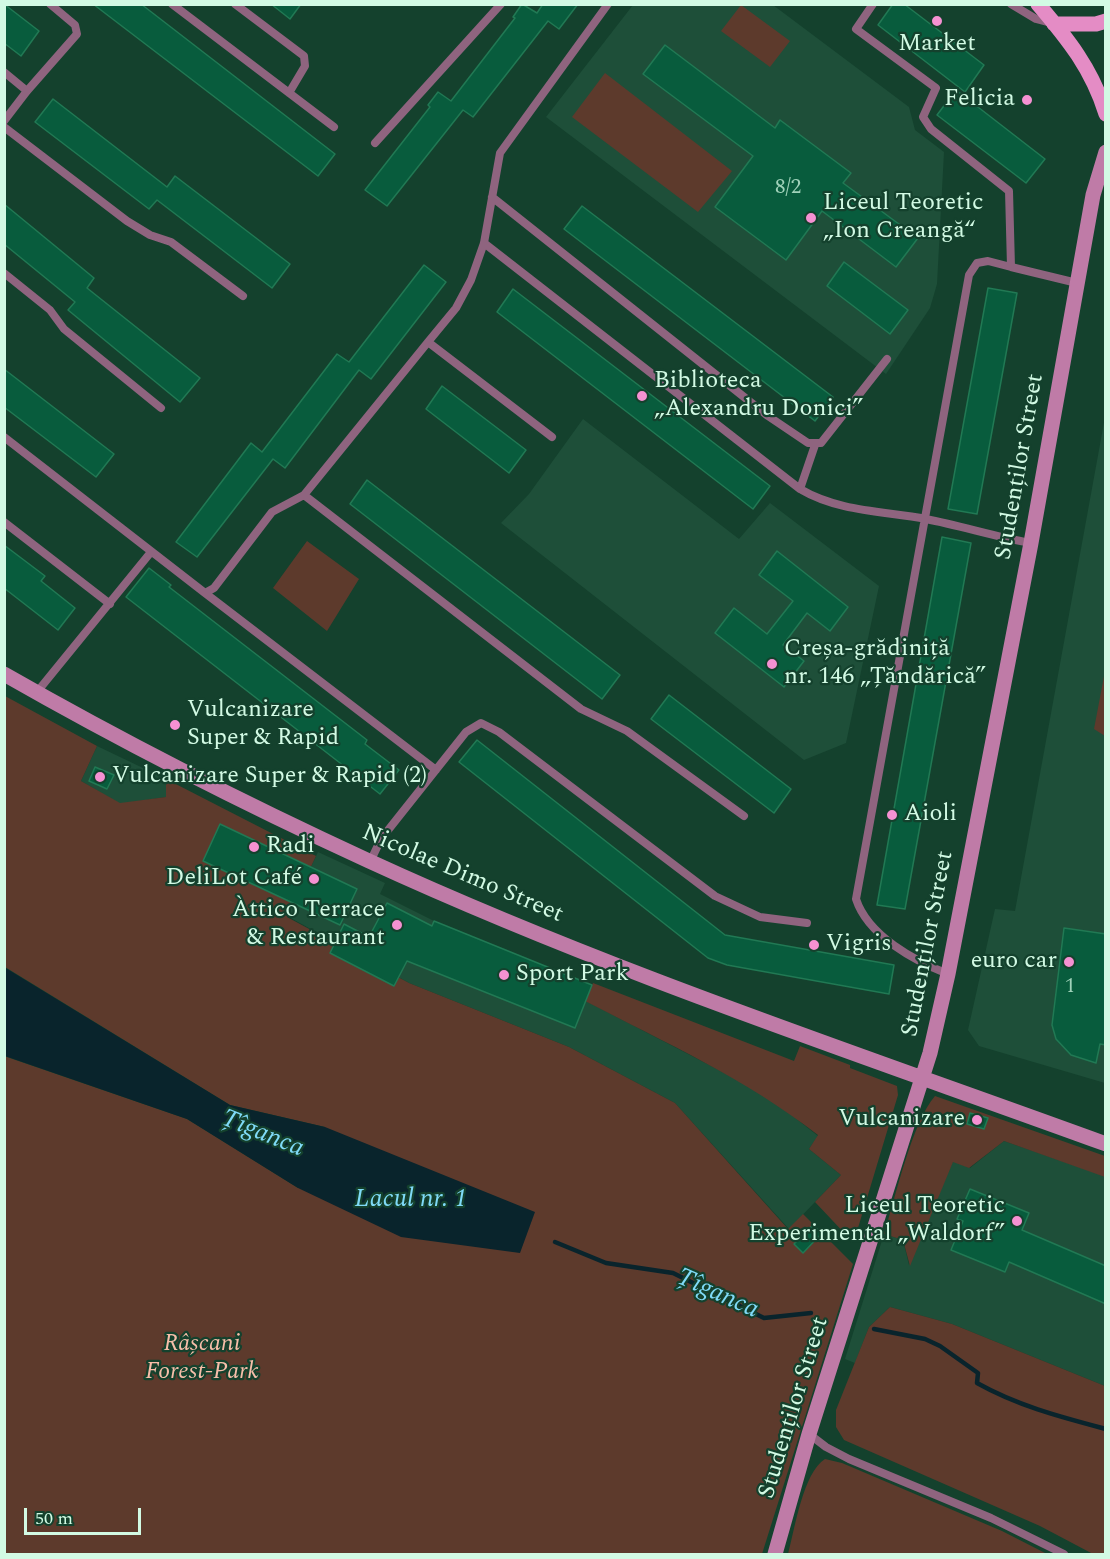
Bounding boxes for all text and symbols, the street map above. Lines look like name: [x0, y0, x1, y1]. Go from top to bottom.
marker: Market: [930, 14, 944, 28]
place label: Market: [898, 31, 976, 59]
place label: Felicia: [944, 86, 1015, 114]
marker: Felicia: [1020, 93, 1034, 107]
house number: 8/2: [775, 176, 801, 202]
place label: Liceul Teoretic „Ion Creangă“: [823, 190, 984, 246]
marker: Liceul Teoretic „Ion Creangă“: [804, 211, 818, 225]
place label: Biblioteca „Alexandru Donici”: [654, 368, 863, 424]
street label: Studenților Street: [990, 372, 1052, 562]
marker: Biblioteca „Alexandru Donici”: [635, 389, 649, 403]
place label: Creșa-grădiniță nr. 146 „Țăndărică”: [784, 636, 986, 692]
marker: Creșa-grădiniță nr. 146 „Țăndărică”: [765, 657, 779, 671]
place label: Vulcanizare Super & Rapid: [187, 697, 339, 753]
marker: Vulcanizare Super & Rapid: [168, 718, 182, 732]
place label: Vulcanizare Super & Rapid (2): [112, 763, 427, 791]
marker: Vulcanizare Super & Rapid (2): [93, 770, 107, 784]
place label: Aioli: [904, 801, 957, 829]
marker: Aioli: [885, 808, 899, 822]
street label: Nicolae Dimo Street: [357, 819, 567, 931]
place label: Radi: [266, 833, 315, 861]
marker: Radi: [247, 840, 261, 854]
street label: Studenților Street: [897, 849, 961, 1039]
place label: DeliLot Café: [166, 865, 302, 893]
marker: DeliLot Café: [307, 872, 321, 886]
place label: Àttico Terrace & Restaurant: [232, 897, 385, 953]
marker: Àttico Terrace & Restaurant: [390, 918, 404, 932]
place label: Vigris: [826, 931, 892, 959]
marker: Vigris: [807, 938, 821, 952]
place label: euro car: [971, 948, 1057, 976]
marker: euro car: [1062, 955, 1076, 969]
place label: Sport Park: [516, 961, 629, 989]
marker: Sport Park: [497, 968, 511, 982]
house number: 1: [1065, 975, 1075, 1001]
water label: Țîganca: [216, 1104, 308, 1166]
place label: Vulcanizare: [838, 1106, 965, 1134]
marker: Vulcanizare: [970, 1113, 984, 1127]
water label: Lacul nr. 1: [355, 1185, 467, 1217]
place label: Liceul Teoretic Experimental „Waldorf”: [748, 1193, 1005, 1249]
marker: Liceul Teoretic Experimental „Waldorf”: [1010, 1214, 1024, 1228]
water label: Țîganca: [671, 1263, 763, 1327]
street label: Studenților Street: [754, 1314, 836, 1502]
park label: Râșcani Forest-Park: [145, 1331, 259, 1387]
scale bar: [27, 1496, 144, 1534]
text: 50 m: [35, 1505, 73, 1532]

